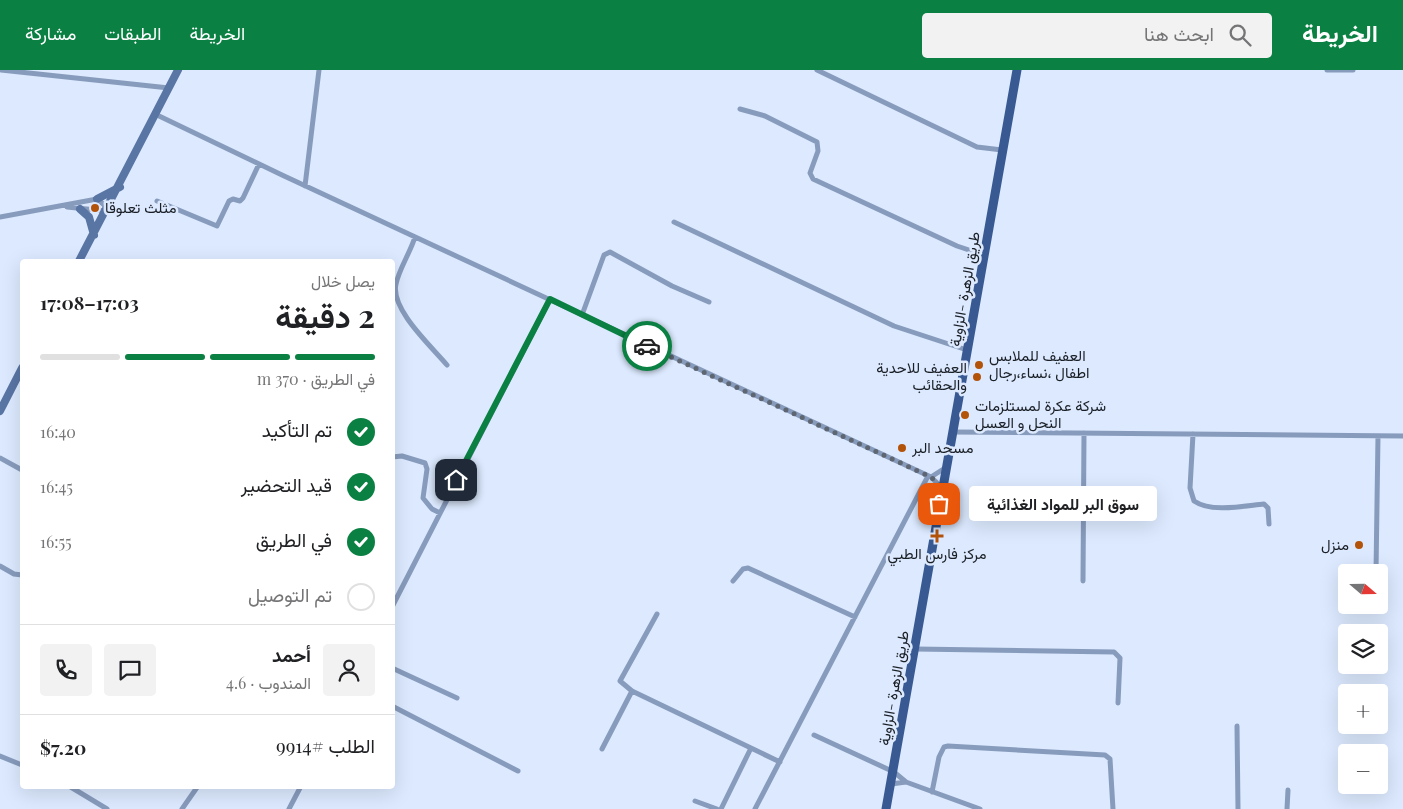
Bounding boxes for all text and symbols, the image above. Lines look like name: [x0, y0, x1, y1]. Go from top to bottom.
search box: [922, 13, 1272, 58]
text: الخريطة: [1302, 16, 1378, 48]
text: ابحث هنا: [1144, 20, 1214, 46]
text: مشاركة: [25, 21, 76, 45]
text: الطبقات: [104, 21, 161, 45]
text: الخريطة: [189, 21, 245, 45]
icon: search: [1226, 21, 1254, 49]
place label: مثلث تعلوقا: [105, 197, 177, 217]
marker: مثلث تعلوقا: [89, 202, 101, 214]
street label: طريق الزهرة -الزاوية: [944, 230, 985, 348]
text: يصل خلال: [311, 270, 375, 291]
text: 17:03–17:08: [40, 289, 139, 315]
text: 2 دقيقة: [275, 293, 375, 336]
courier: [622, 321, 672, 371]
icon: car: [633, 332, 661, 360]
place label: العفيف للملابس اطفال ،نساء،رجال: [989, 345, 1090, 382]
place label: العفيف للاحدية والحقائب: [876, 357, 967, 394]
marker: العفيف للملابس اطفال ،نساء،رجال: [973, 359, 985, 371]
text: في الطريق · 370 m: [257, 368, 375, 389]
marker: العفيف للاحدية والحقائب: [971, 371, 983, 383]
place label: شركة عكرة لمستلزمات النحل و العسل: [975, 395, 1106, 432]
marker: شركة عكرة لمستلزمات النحل و العسل: [959, 409, 971, 421]
text: تم التأكيد: [262, 416, 332, 442]
icon: check: [347, 418, 375, 446]
text: 16:40: [40, 421, 76, 442]
place label: مسحد البر: [911, 437, 973, 457]
marker: مسحد البر: [896, 442, 908, 454]
pin: [435, 459, 477, 501]
icon: home: [442, 466, 470, 494]
text: قيد التحضير: [241, 471, 332, 497]
icon: check: [347, 473, 375, 501]
text: 16:45: [40, 476, 73, 497]
pin: [918, 483, 960, 525]
callout: سوق البر للمواد الغذائية: [969, 486, 1156, 522]
icon: bag: [925, 490, 953, 518]
text: سوق البر للمواد الغذائية: [987, 493, 1139, 514]
text: في الطريق: [256, 526, 332, 552]
icon: check: [347, 528, 375, 556]
marker: مركز فارس الطبي: [930, 529, 944, 543]
text: 16:55: [40, 531, 72, 552]
place label: منزل: [1321, 534, 1349, 554]
marker: منزل: [1353, 539, 1365, 551]
place label: مركز فارس الطبي: [887, 543, 987, 567]
north arrow: [1338, 564, 1388, 614]
map controls: [1338, 564, 1388, 794]
text: تم التوصيل: [248, 581, 332, 607]
button: layers: [1338, 624, 1388, 674]
street label: طريق الزهرة -الزاوية: [873, 629, 914, 747]
text: أحمد: [272, 641, 311, 667]
button: phone: [40, 644, 92, 696]
button: chat: [104, 644, 156, 696]
button: person: [323, 644, 375, 696]
text: المندوب · 4.6: [226, 672, 311, 693]
button: +: [1338, 684, 1388, 734]
text: الطلب #9914: [276, 732, 375, 758]
text: $7.20: [40, 734, 86, 760]
button: −: [1338, 744, 1388, 794]

